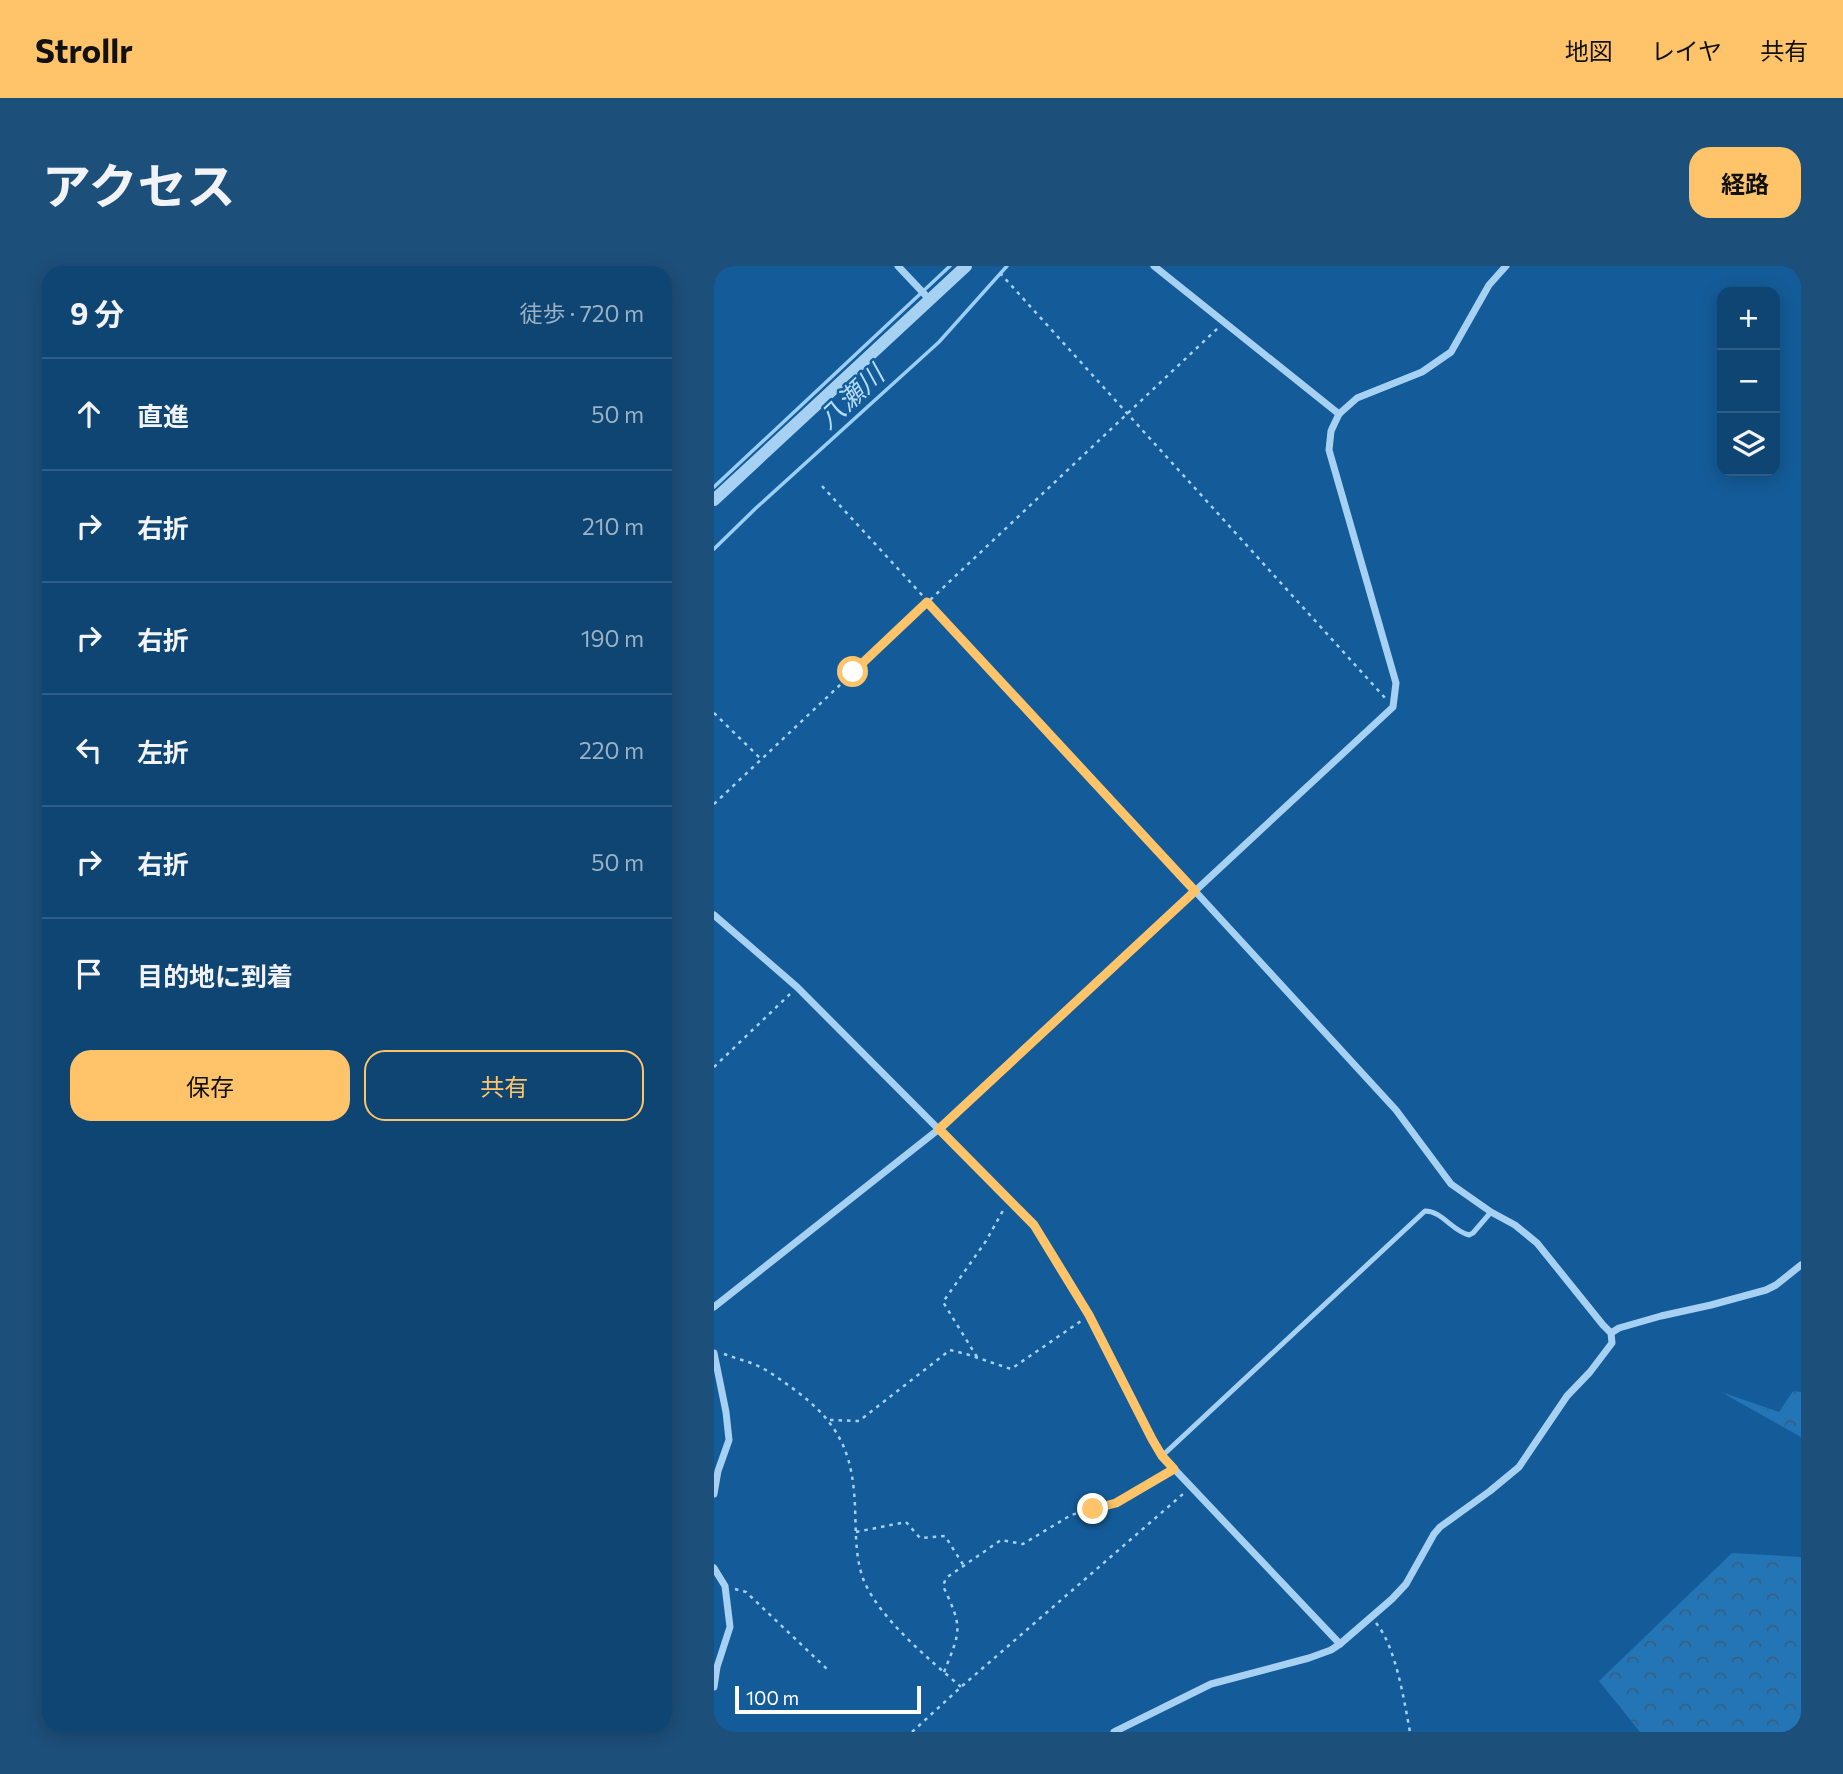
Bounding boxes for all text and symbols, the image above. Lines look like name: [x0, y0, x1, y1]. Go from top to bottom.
text: Strollr: [35, 29, 133, 70]
text: 地図: [1565, 36, 1613, 65]
text: レイヤ: [1651, 36, 1722, 65]
text: 共有: [1760, 36, 1808, 65]
button: 経路: [1689, 147, 1801, 218]
text: アクセス: [42, 154, 236, 214]
map controls: [1717, 287, 1780, 476]
button: +: [1717, 287, 1780, 350]
text: 9 分: [70, 294, 124, 331]
text: 徒歩 · 720 m: [519, 299, 644, 327]
button: −: [1717, 350, 1780, 413]
water label: 八瀬川: [811, 356, 891, 434]
icon: ahead: [70, 395, 108, 433]
text: 直進: [137, 400, 189, 431]
text: 50 m: [591, 400, 644, 428]
button: layers: [1717, 413, 1780, 476]
icon: right: [70, 507, 108, 545]
text: 右折: [137, 512, 189, 543]
text: 210 m: [582, 512, 644, 540]
icon: right: [70, 619, 108, 657]
text: 右折: [137, 624, 189, 655]
text: 190 m: [581, 624, 644, 652]
route start: [837, 656, 868, 687]
icon: left: [70, 731, 108, 769]
text: 左折: [137, 736, 189, 767]
text: 220 m: [579, 736, 644, 764]
icon: right: [70, 843, 108, 881]
text: 右折: [137, 848, 189, 879]
text: 50 m: [591, 848, 644, 876]
icon: arrive: [70, 955, 108, 993]
text: 目的地に到着: [137, 960, 293, 991]
button: 保存: [70, 1050, 350, 1121]
button: 共有: [364, 1050, 644, 1121]
route end: [1077, 1493, 1108, 1524]
scale bar: [735, 1683, 920, 1715]
text: 100 m: [746, 1686, 799, 1709]

